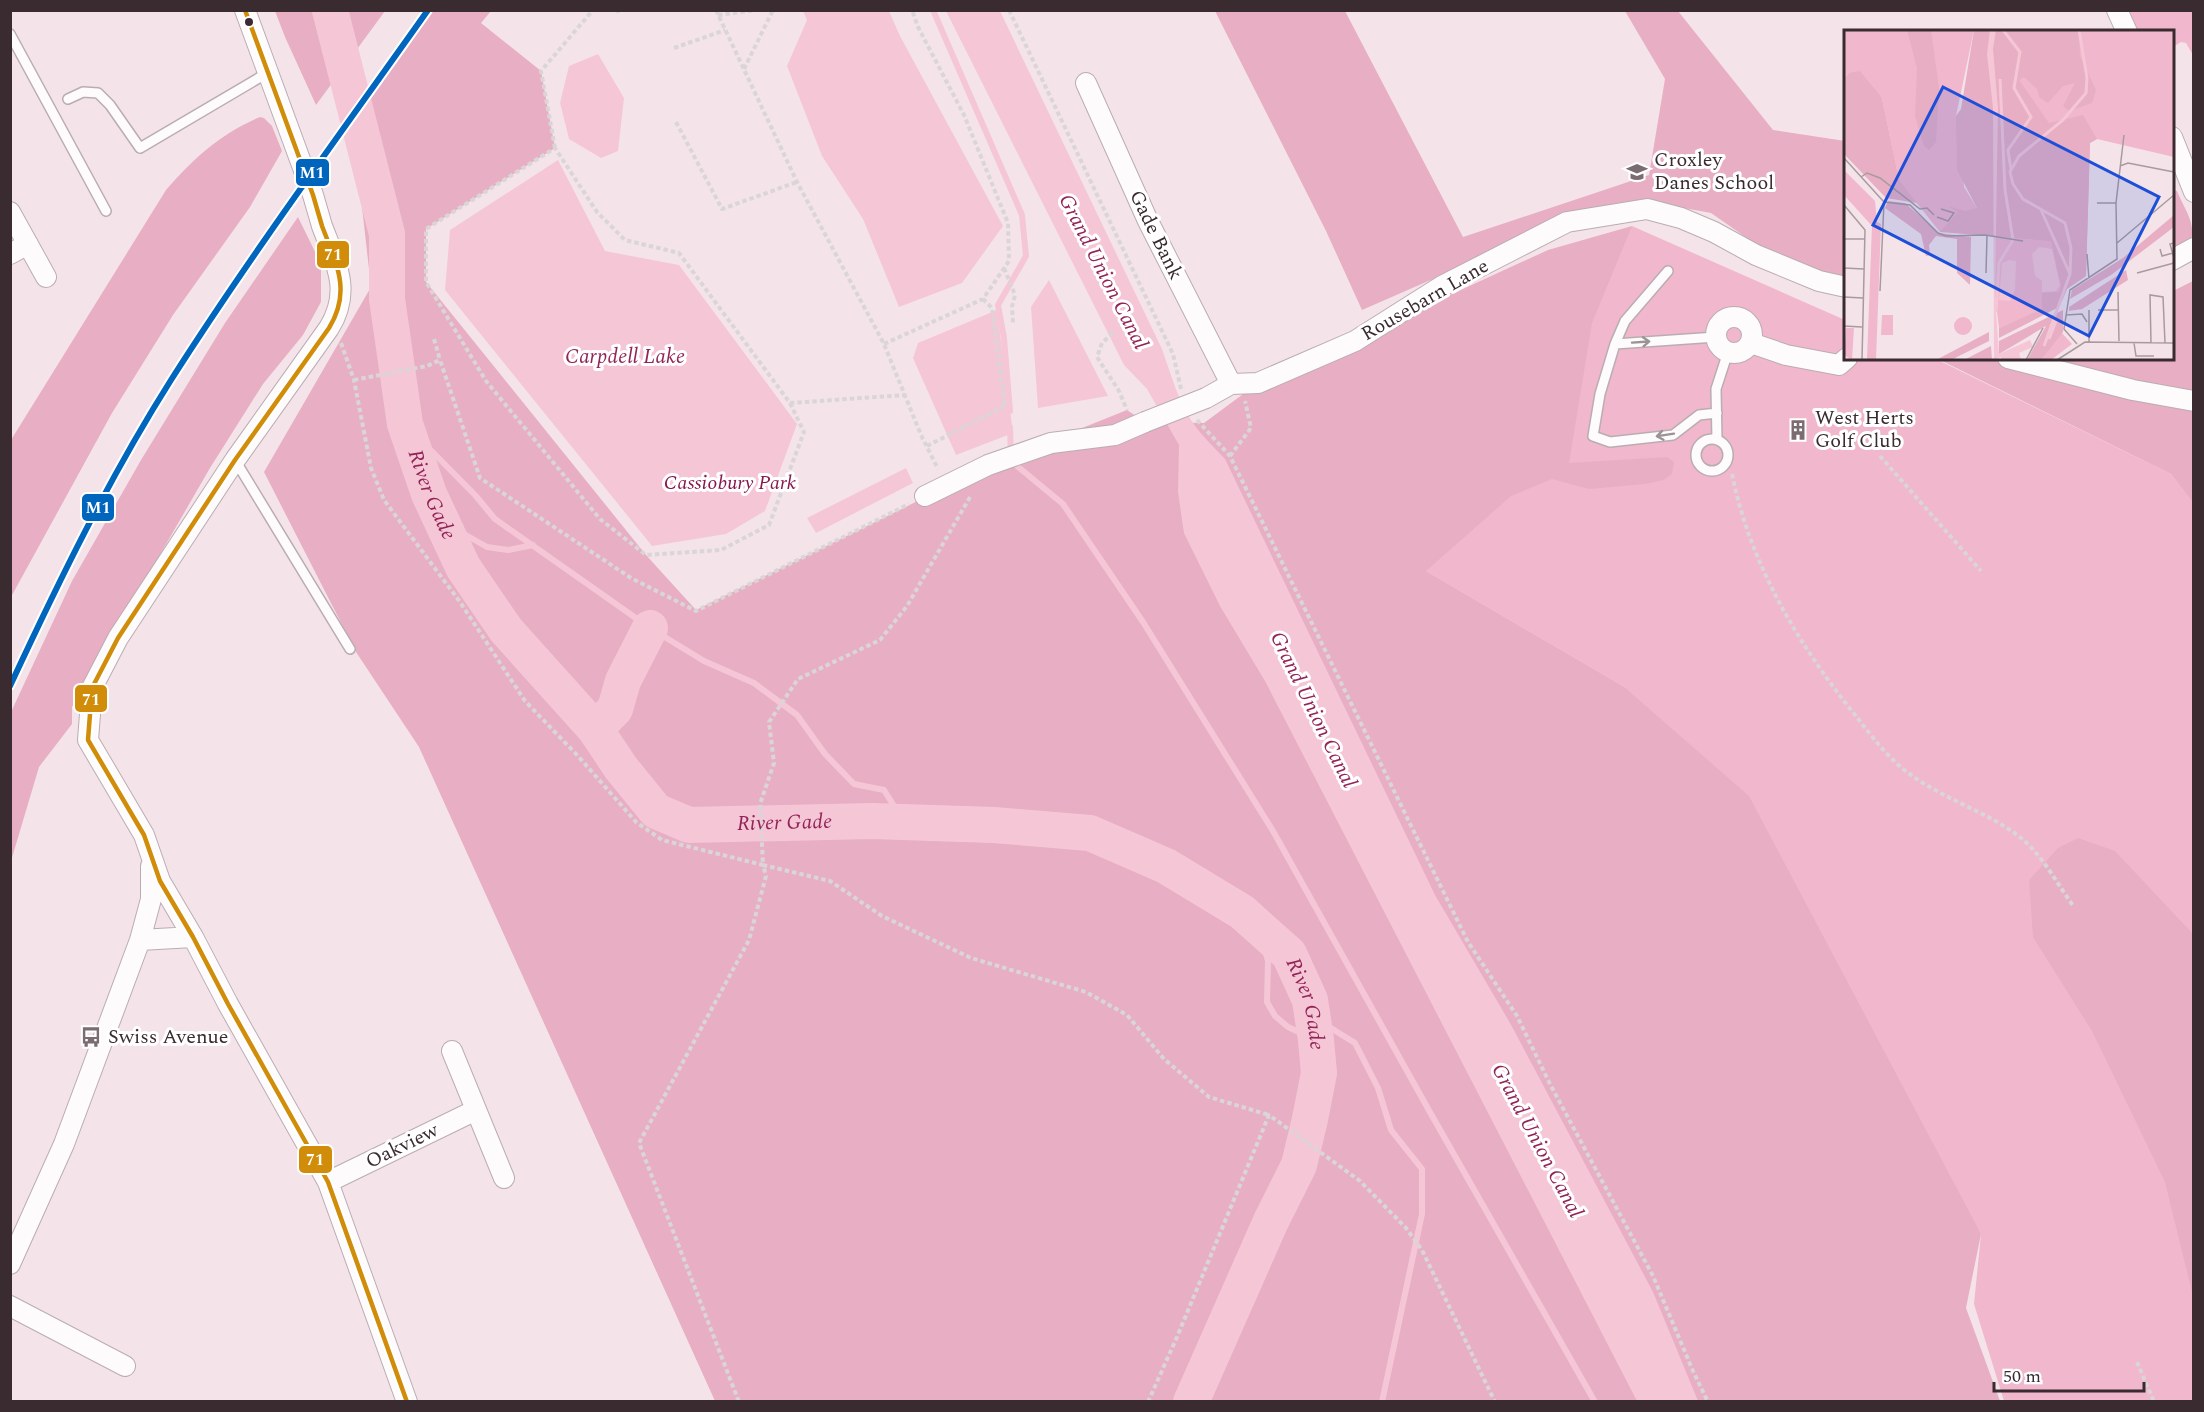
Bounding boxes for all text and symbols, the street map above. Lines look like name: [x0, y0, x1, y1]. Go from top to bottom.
unlabelled marker: [243, 16, 255, 28]
inset map: [1844, 30, 2174, 360]
place label: Croxley Danes School: [1654, 145, 1774, 198]
line badge: M1: [295, 158, 330, 187]
school or university icon: Croxley Danes School: [1625, 160, 1649, 184]
text: M1: [300, 161, 324, 185]
street label: Gade Bank: [1121, 185, 1191, 285]
water label: Grand Union Canal: [1050, 189, 1156, 356]
line badge: 71: [316, 240, 350, 269]
text: 71: [324, 243, 342, 267]
street label: Rousebarn Lane: [1356, 251, 1494, 349]
one-way arrow: [1631, 337, 1651, 348]
water label: Carpdell Lake: [565, 341, 685, 373]
place label: West Herts Golf Club: [1815, 403, 1914, 456]
building icon: West Herts Golf Club: [1786, 418, 1810, 442]
one-way arrow: [1656, 430, 1676, 441]
water label: River Gade: [399, 445, 464, 545]
park label: Cassiobury Park: [664, 468, 797, 498]
line badge: M1: [81, 493, 115, 522]
text: M1: [86, 496, 110, 520]
water label: Grand Union Canal: [1261, 626, 1365, 794]
line badge: 71: [74, 684, 108, 713]
text: 71: [82, 688, 100, 712]
water label: River Gade: [736, 806, 833, 840]
water label: River Gade: [1277, 952, 1333, 1051]
place label: Swiss Avenue: [108, 1022, 228, 1052]
bus stop icon: Swiss Avenue: [79, 1025, 103, 1049]
water label: Grand Union Canal: [1483, 1058, 1592, 1225]
street label: Oakview: [361, 1115, 444, 1176]
line badge: 71: [298, 1145, 333, 1174]
text: 71: [306, 1148, 324, 1172]
scale bar: [1994, 1355, 2144, 1393]
text: 50 m: [2003, 1363, 2041, 1390]

